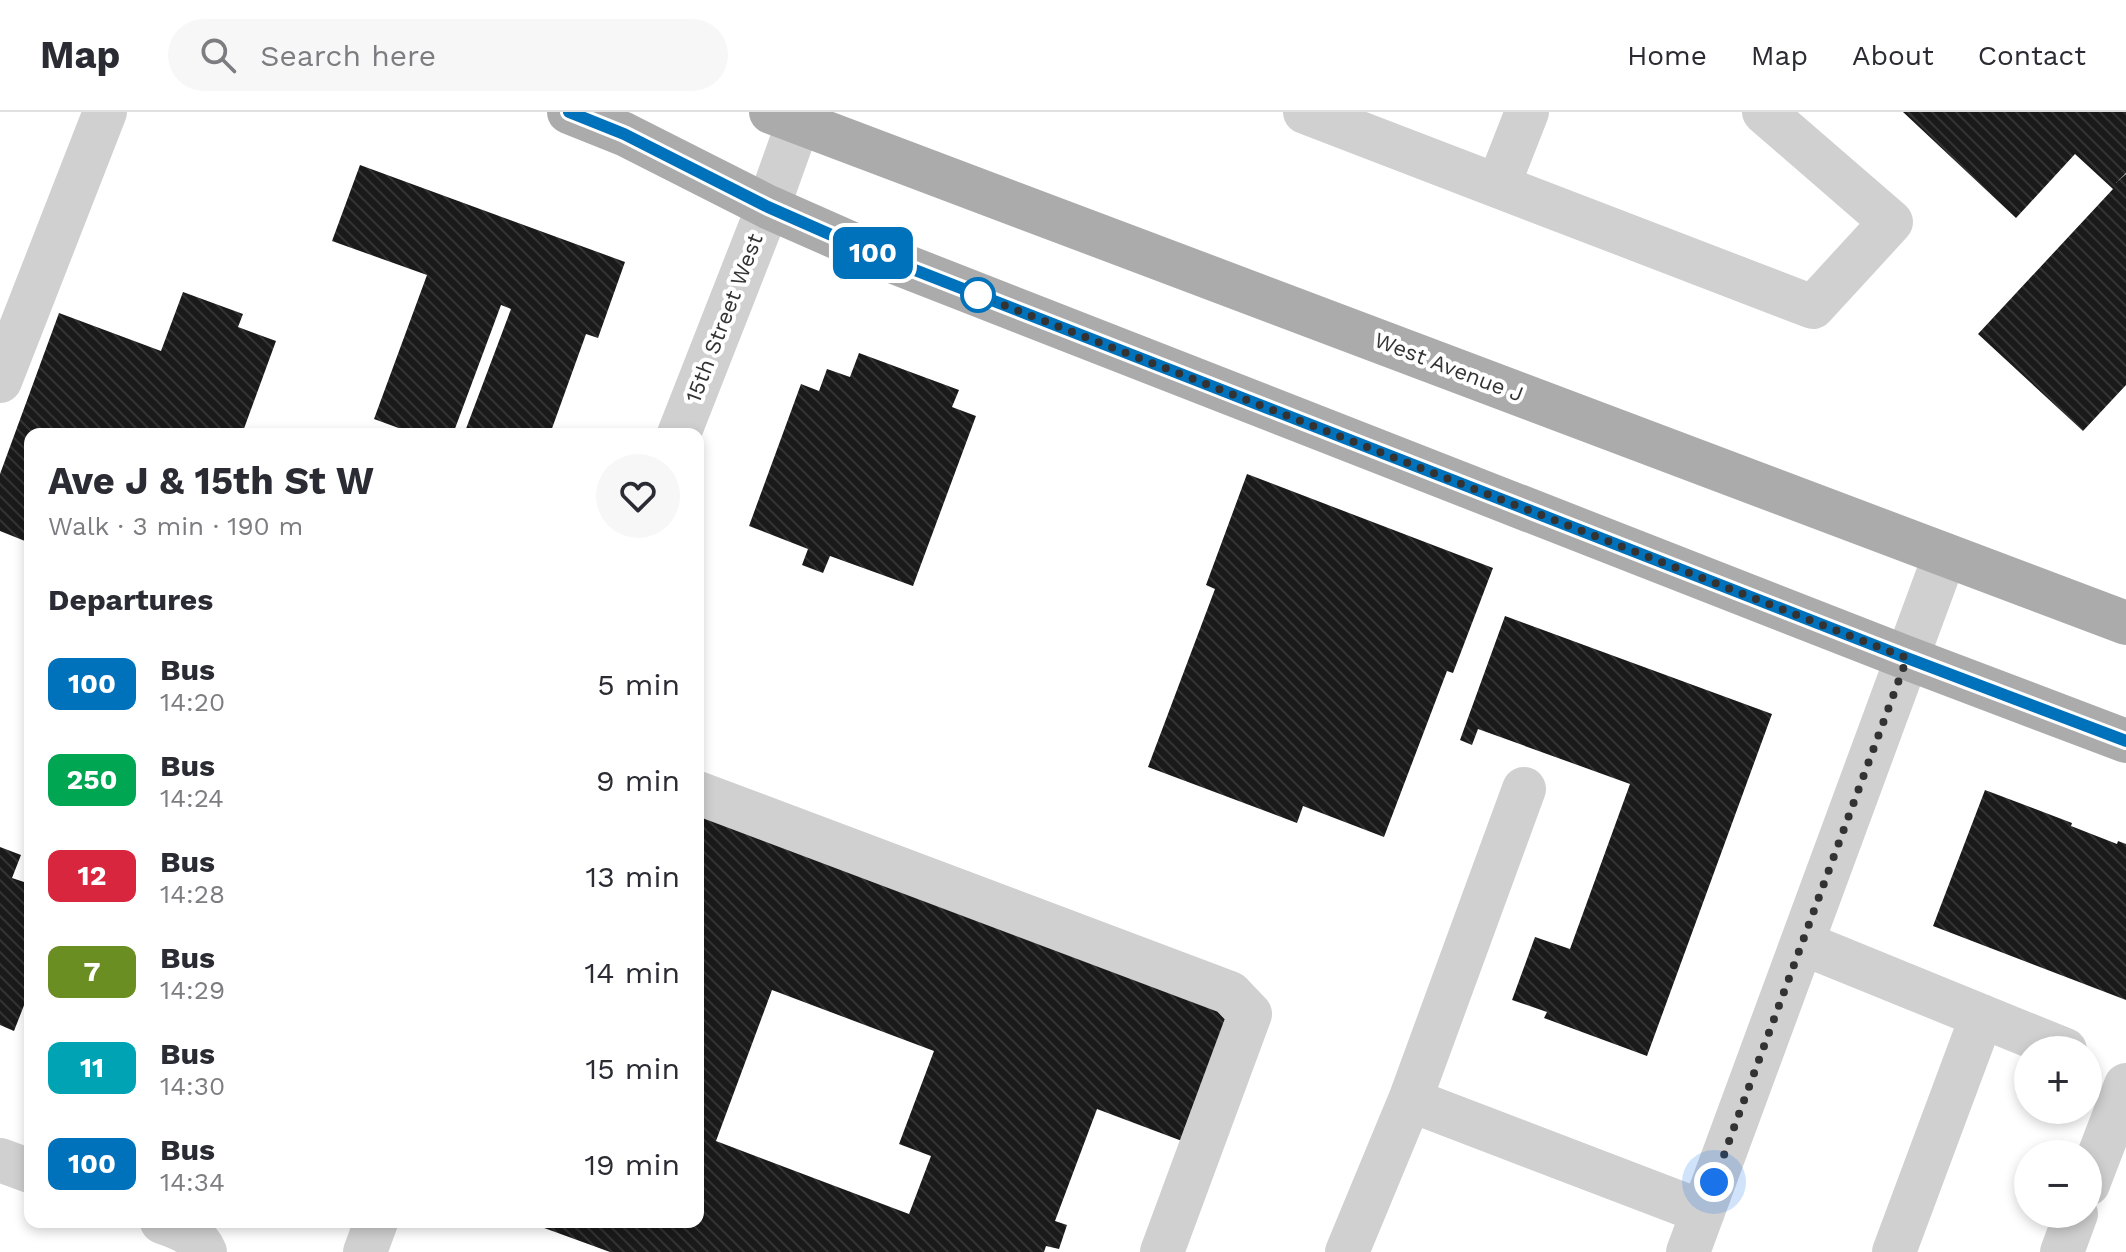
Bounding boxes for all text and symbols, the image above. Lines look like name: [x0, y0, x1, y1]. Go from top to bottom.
search box: [168, 19, 728, 91]
text: Map: [40, 33, 120, 77]
icon: search: [196, 33, 240, 77]
text: Search here: [260, 38, 436, 73]
text: Home: [1627, 39, 1707, 72]
text: Map: [1751, 39, 1808, 72]
text: About: [1852, 39, 1934, 72]
text: Contact: [1978, 39, 2086, 72]
line badge: 100: [827, 227, 919, 279]
street label: 15th Street West: [680, 230, 768, 406]
text: 100: [849, 236, 897, 269]
unlabelled marker: [961, 278, 995, 312]
street label: West Avenue J: [1371, 327, 1527, 407]
button: heart: [596, 454, 680, 538]
text: Ave J & 15th St W: [48, 459, 374, 503]
text: Walk · 3 min · 190 m: [48, 511, 303, 541]
text: Departures: [48, 582, 213, 617]
text: Bus: [160, 652, 215, 687]
text: 100: [68, 667, 116, 700]
text: 5 min: [597, 667, 680, 702]
text: 14:20: [160, 687, 225, 717]
text: Bus: [160, 748, 215, 783]
text: 250: [66, 763, 118, 796]
text: 9 min: [596, 763, 680, 798]
text: 14:24: [160, 783, 224, 813]
text: Bus: [160, 844, 215, 879]
text: 12: [78, 859, 106, 892]
text: 13 min: [585, 859, 680, 894]
text: 14:28: [160, 879, 225, 909]
text: Bus: [160, 940, 215, 975]
text: 7: [83, 955, 101, 988]
text: 14 min: [585, 955, 680, 990]
text: 14:29: [160, 975, 225, 1005]
text: Bus: [160, 1036, 215, 1071]
map controls: [2014, 1036, 2102, 1228]
button: +: [2014, 1036, 2102, 1124]
text: 11: [80, 1051, 104, 1084]
text: 15 min: [585, 1051, 680, 1086]
text: 14:30: [160, 1071, 225, 1101]
text: Bus: [160, 1132, 215, 1167]
button: −: [2014, 1140, 2102, 1228]
text: 100: [68, 1147, 116, 1180]
text: 19 min: [584, 1147, 680, 1182]
your location: [1694, 1162, 1734, 1202]
text: 14:34: [160, 1167, 225, 1197]

